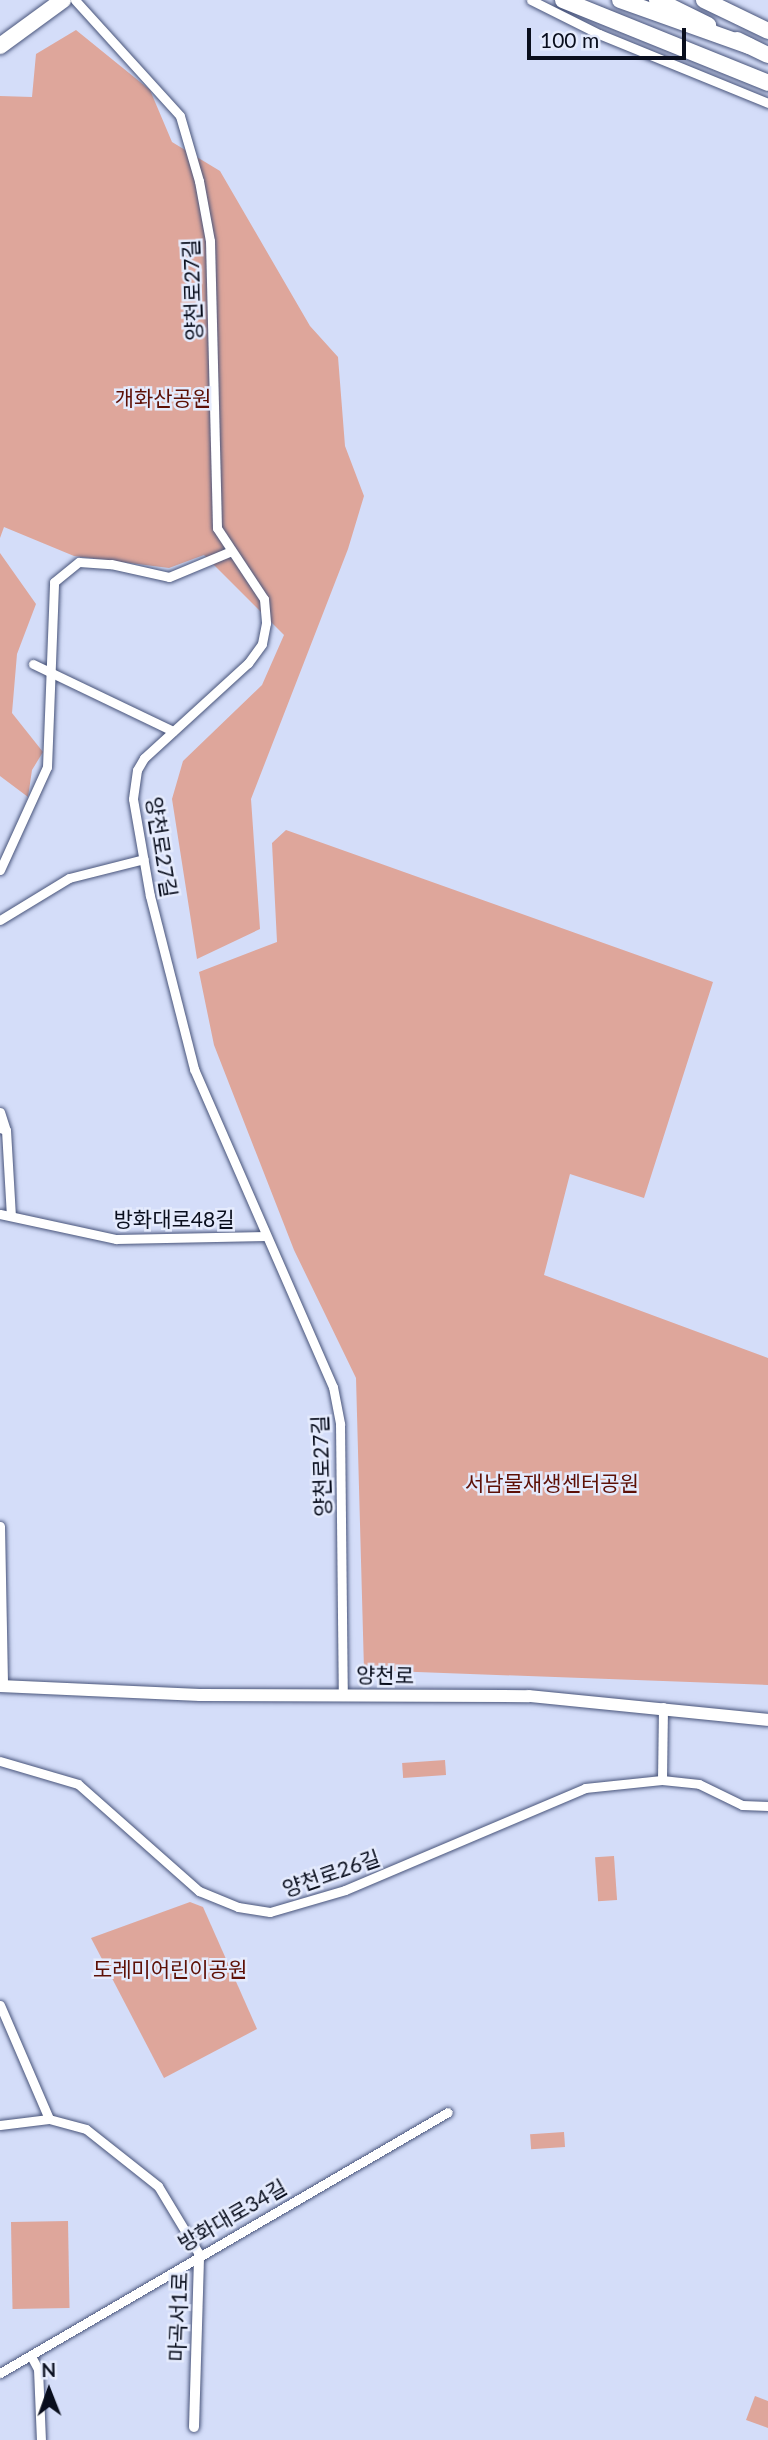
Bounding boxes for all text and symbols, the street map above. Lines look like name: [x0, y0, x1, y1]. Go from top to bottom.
scale bar: [530, 14, 689, 58]
text: 100 m: [540, 27, 599, 52]
street label: 양천로27길: [178, 239, 206, 341]
park label: 개화산공원: [115, 385, 211, 411]
street label: 양천로27길: [142, 795, 182, 899]
street label: 방화대로48길: [114, 1206, 234, 1232]
street label: 양천로27길: [307, 1415, 335, 1517]
park label: 서남물재생센터공원: [465, 1470, 639, 1496]
street label: 양천로: [356, 1662, 414, 1688]
street label: 양천로26길: [279, 1845, 383, 1901]
park label: 도레미어린이공원: [93, 1956, 247, 1982]
street label: 방화대로34길: [173, 2174, 291, 2256]
street label: 마곡서1로: [164, 2272, 192, 2362]
north arrow: [14, 2356, 84, 2426]
text: N: [41, 2358, 56, 2381]

